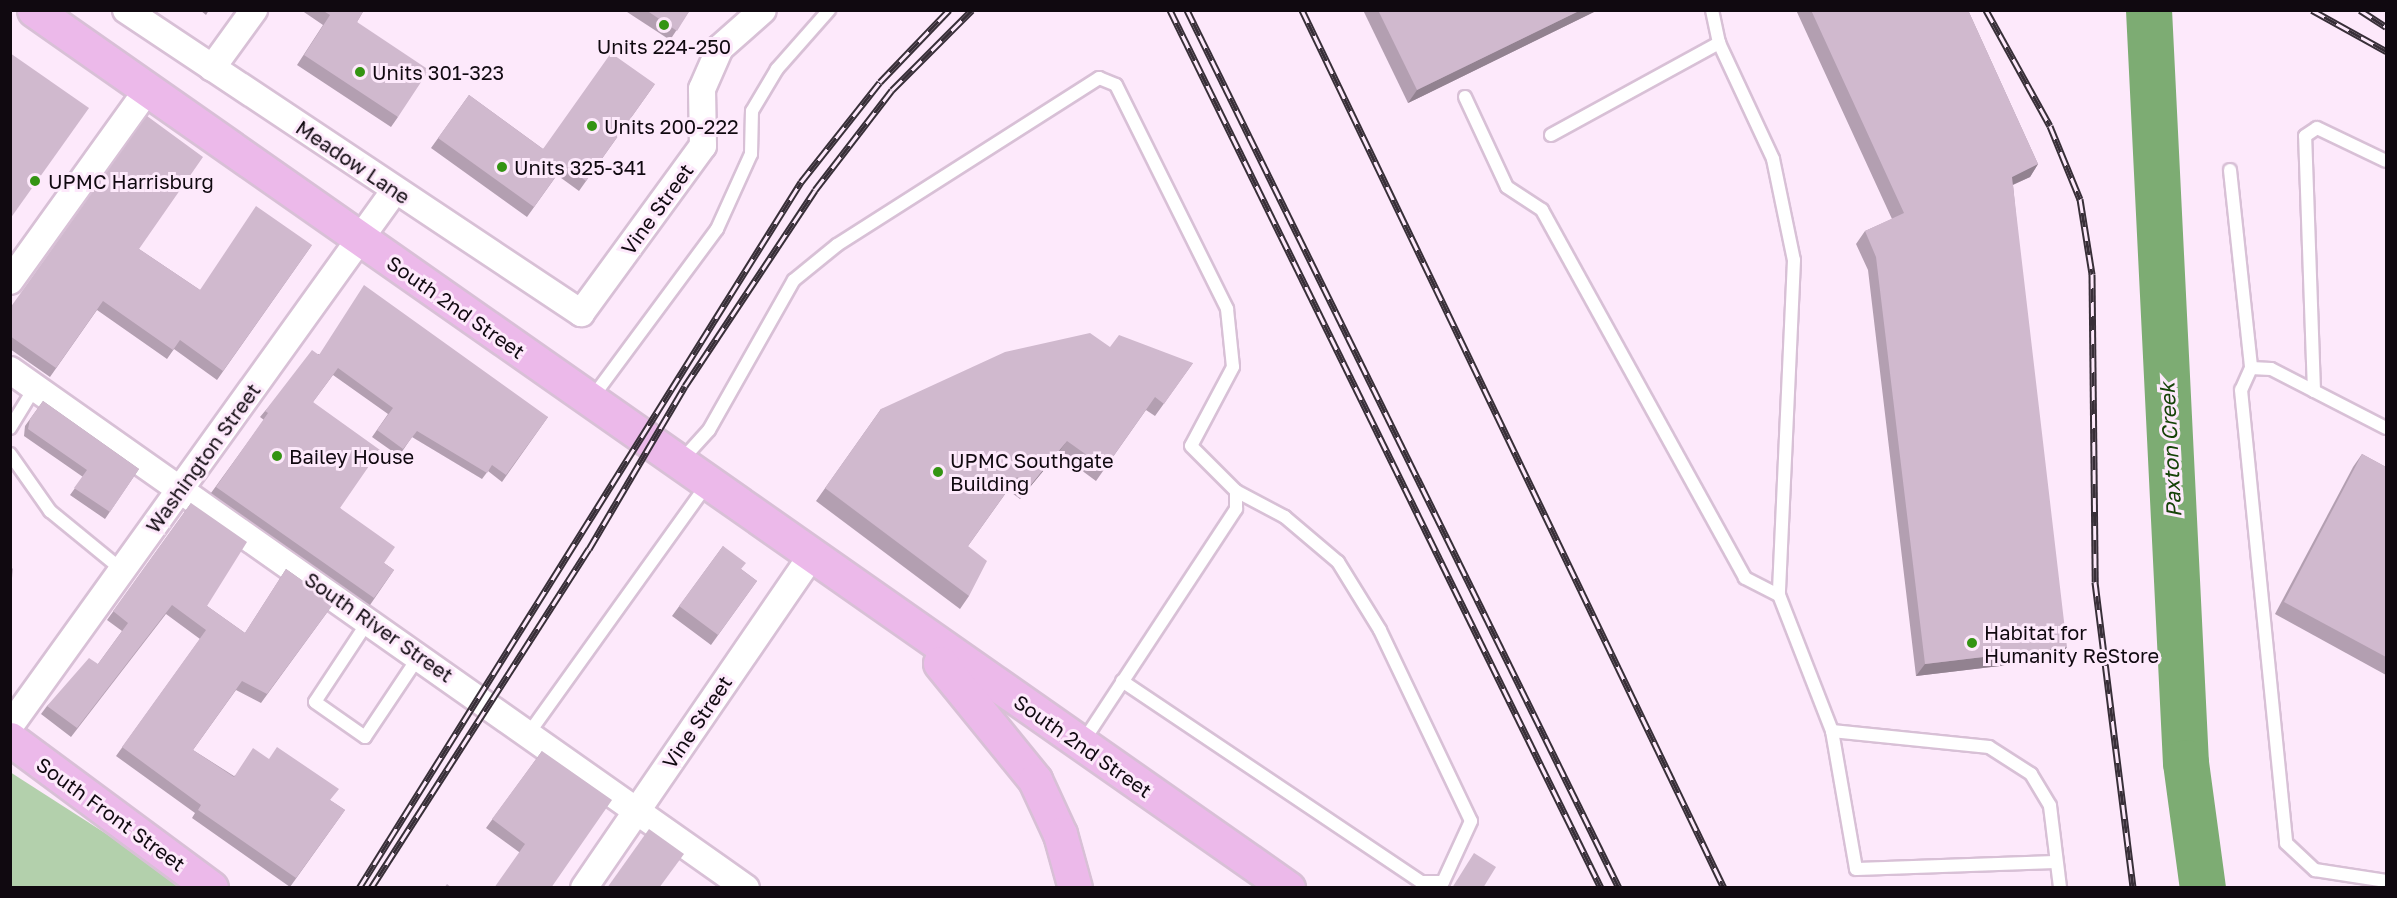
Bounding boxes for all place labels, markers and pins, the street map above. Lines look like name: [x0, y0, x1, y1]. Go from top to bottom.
marker: Units 224-250: [657, 18, 671, 32]
place label: Units 224-250: [597, 34, 731, 58]
place label: Units 301-323: [372, 60, 504, 84]
marker: Units 301-323: [353, 65, 367, 79]
place label: Units 200-222: [604, 114, 739, 138]
marker: Units 200-222: [585, 119, 599, 133]
place label: Units 325-341: [514, 155, 646, 179]
marker: Units 325-341: [495, 160, 509, 174]
place label: UPMC Harrisburg: [48, 169, 214, 193]
marker: UPMC Harrisburg: [26, 172, 44, 190]
place label: Bailey House: [289, 444, 414, 468]
place label: UPMC Southgate Building: [950, 448, 1114, 495]
marker: Bailey House: [270, 449, 284, 463]
marker: UPMC Southgate Building: [931, 465, 945, 479]
place label: Habitat for Humanity ReStore: [1984, 620, 2159, 667]
marker: Habitat for Humanity ReStore: [1965, 636, 1979, 650]

